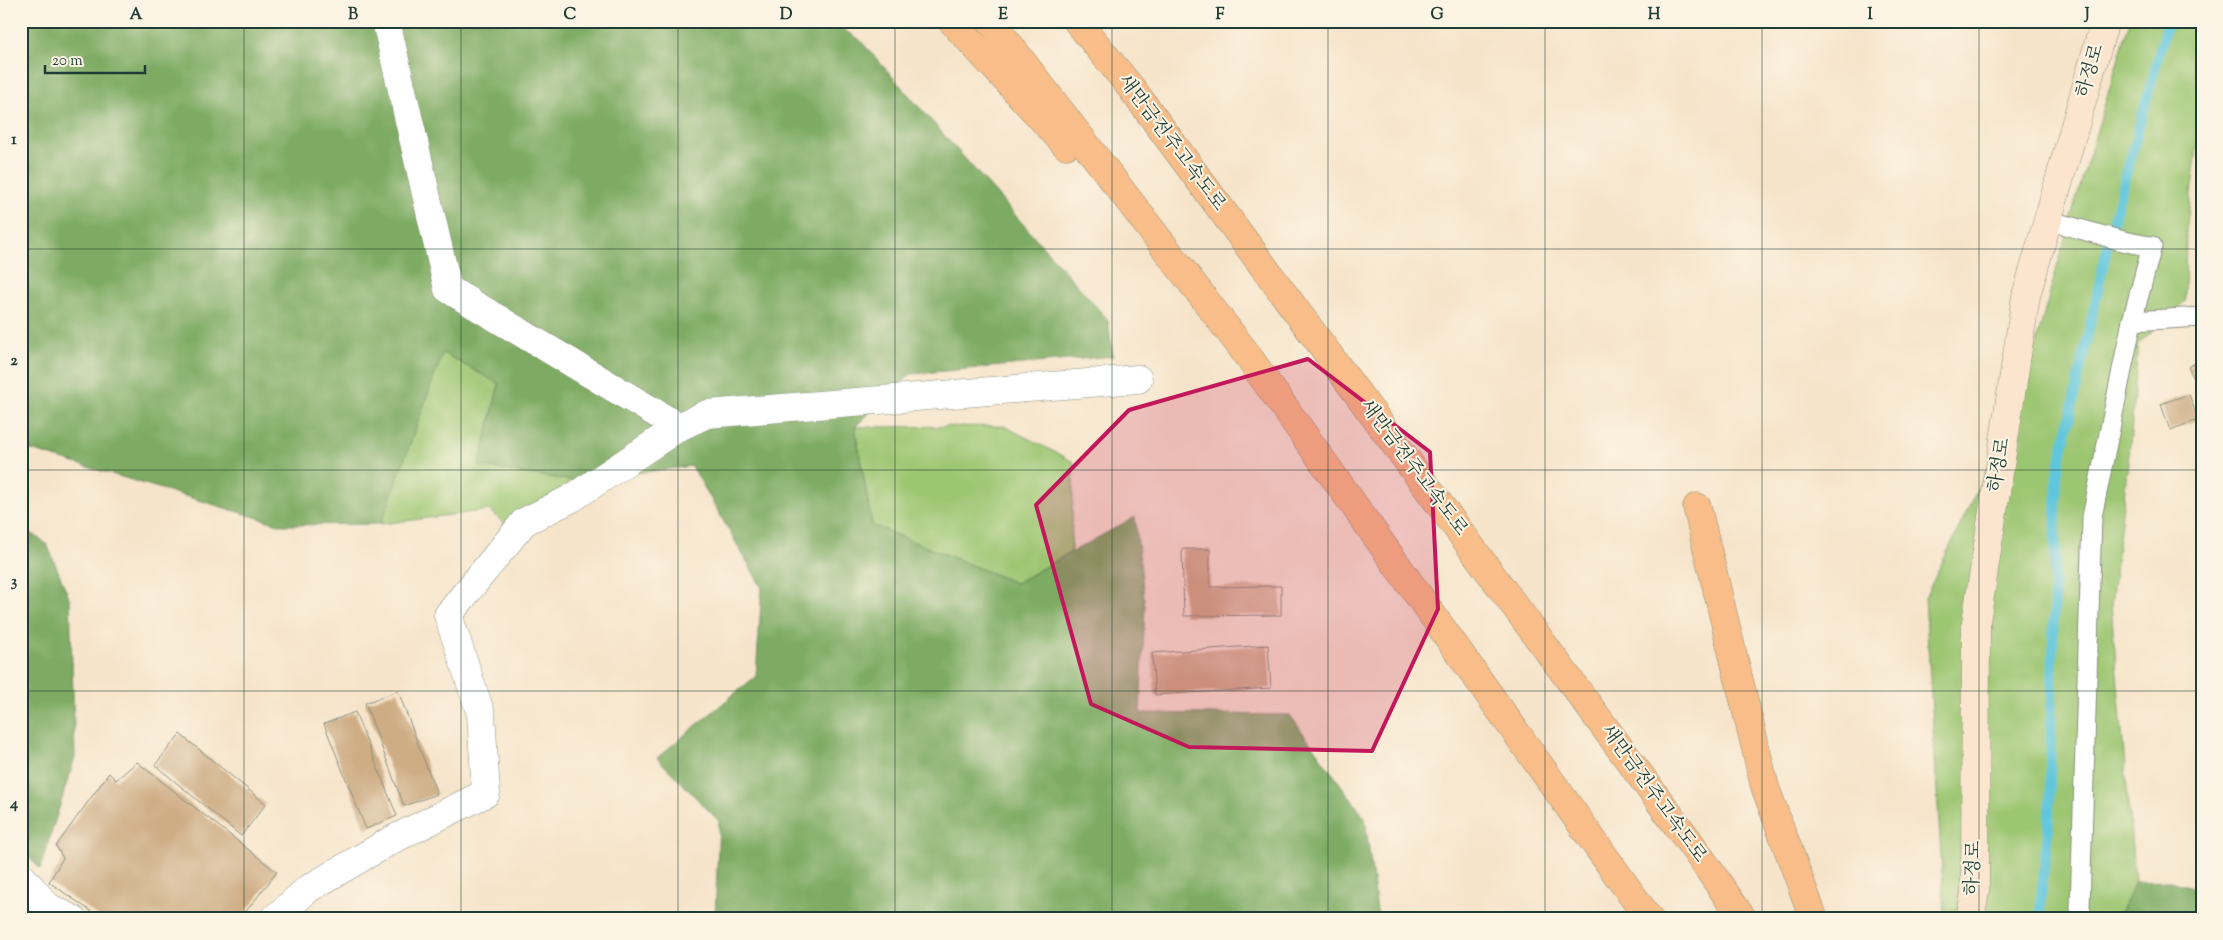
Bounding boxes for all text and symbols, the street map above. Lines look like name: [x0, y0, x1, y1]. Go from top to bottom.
text: A: [130, 4, 143, 27]
text: B: [348, 4, 358, 27]
text: C: [564, 4, 577, 27]
text: D: [780, 4, 793, 27]
text: E: [998, 4, 1008, 27]
text: F: [1216, 4, 1225, 27]
text: G: [1430, 4, 1444, 27]
text: H: [1648, 4, 1661, 27]
text: I: [1867, 4, 1873, 27]
text: J: [2083, 4, 2090, 27]
street label: 하정로: [2070, 41, 2112, 101]
scale bar: [45, 42, 145, 74]
text: 20 m: [52, 51, 83, 72]
street label: 새만금전주고속도로: [1111, 69, 1231, 217]
text: 1: [11, 129, 17, 152]
text: 2: [10, 350, 18, 373]
street label: 새만금전주고속도로: [1353, 394, 1473, 542]
street label: 하정로: [1982, 436, 2018, 494]
text: 3: [11, 571, 18, 594]
street label: 새만금전주고속도로: [1594, 719, 1712, 869]
text: 4: [9, 793, 18, 816]
street label: 하정로: [1960, 840, 1988, 896]

